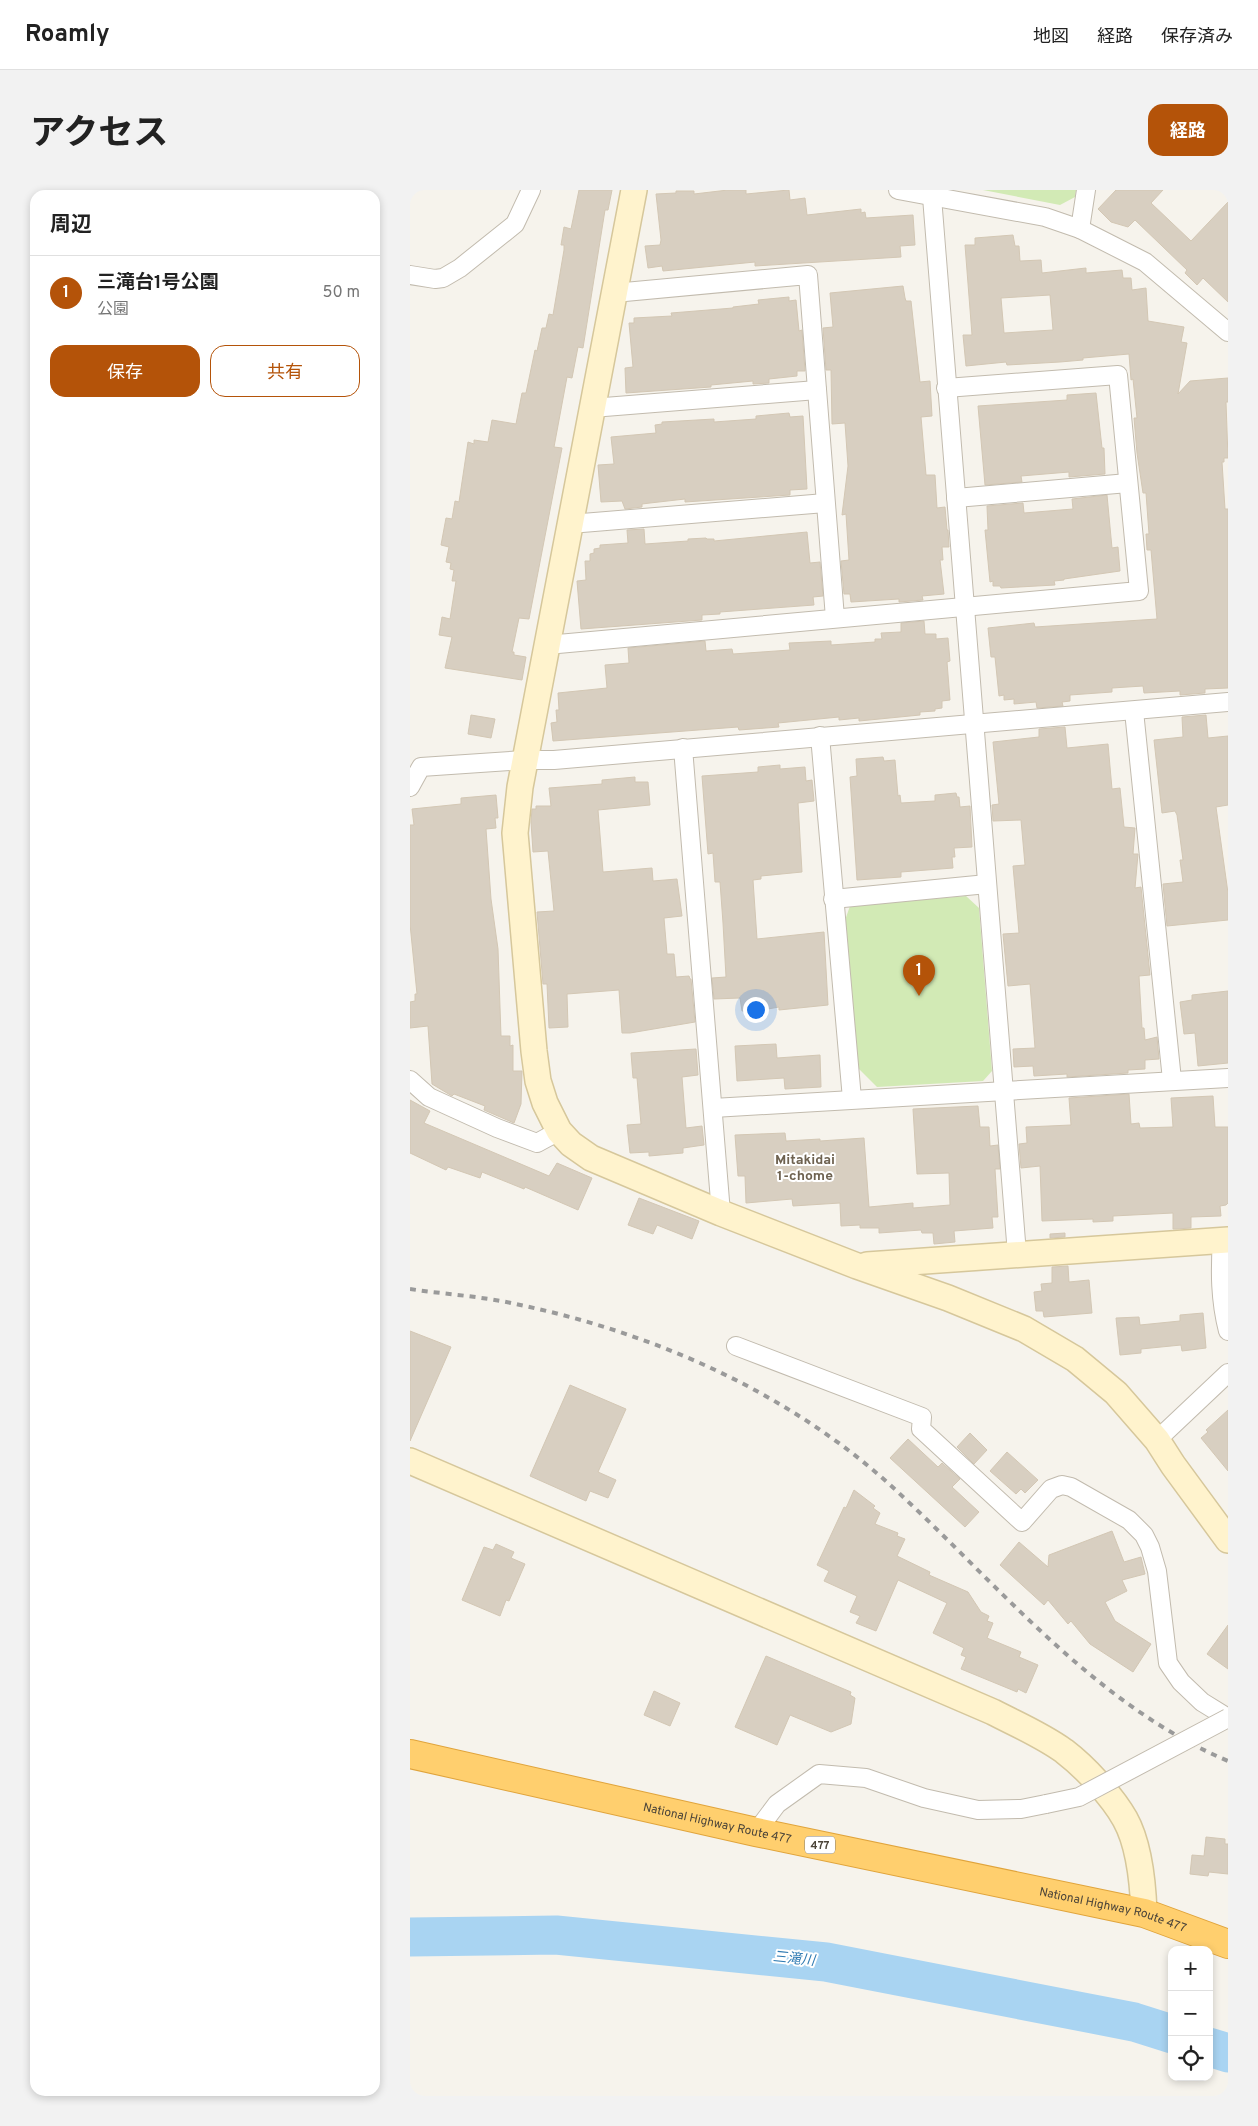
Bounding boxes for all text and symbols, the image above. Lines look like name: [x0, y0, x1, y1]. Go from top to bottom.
text: Roamly: [25, 20, 110, 50]
text: 地図: [1033, 26, 1069, 49]
text: 経路: [1097, 26, 1133, 49]
text: 保存済み: [1161, 26, 1233, 49]
button: 経路: [1148, 104, 1228, 156]
text: アクセス: [30, 113, 168, 157]
text: 周辺: [50, 212, 92, 239]
text: 三滝台1号公園: [97, 271, 219, 295]
text: 1: [63, 283, 69, 303]
text: 50 m: [323, 283, 360, 303]
text: 公園: [97, 300, 129, 320]
button: 保存: [50, 345, 200, 397]
button: 共有: [210, 345, 360, 397]
pin: 1: [903, 955, 935, 996]
your location: [743, 997, 769, 1023]
district label: Mitakidai 1-chome: [775, 1152, 835, 1185]
street label: National Highway Route 477: [641, 1800, 793, 1848]
road number: 477: [805, 1836, 835, 1854]
street label: National Highway Route 477: [1038, 1884, 1188, 1937]
map controls: [1168, 1946, 1213, 2081]
button: +: [1168, 1946, 1213, 1991]
water label: 三滝川: [772, 1949, 818, 1970]
button: −: [1168, 1991, 1213, 2036]
button: locate: [1168, 2036, 1213, 2081]

